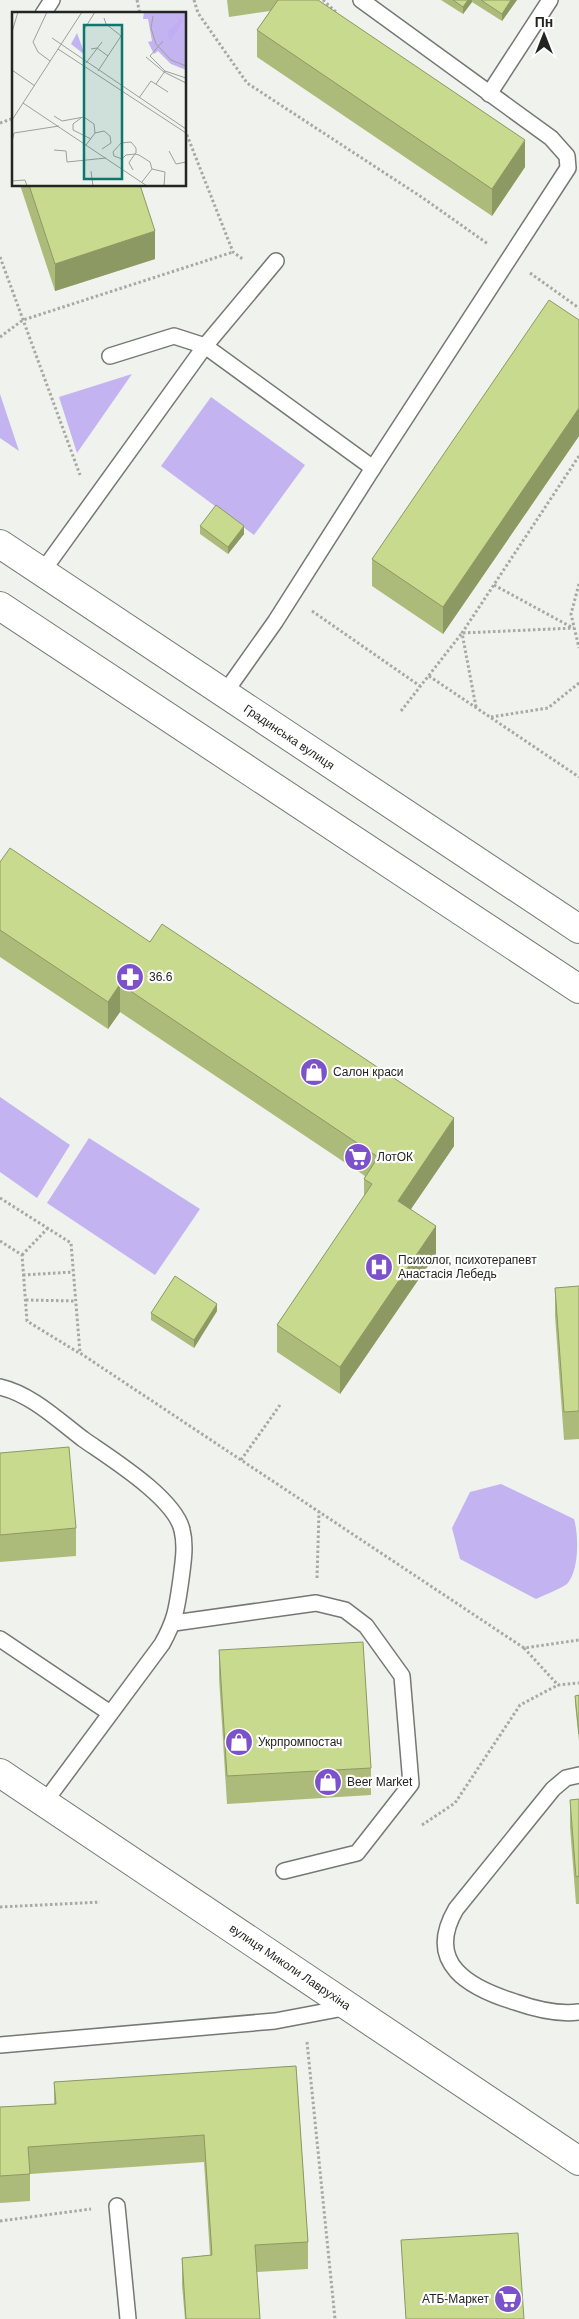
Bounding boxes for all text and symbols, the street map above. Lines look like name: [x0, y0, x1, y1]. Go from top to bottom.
north arrow: [519, 10, 569, 60]
inset map: [12, 12, 186, 186]
text: Пн: [535, 14, 553, 30]
street label: Градинська вулиця: [241, 702, 337, 772]
pharmacy icon: 36.6: [115, 962, 145, 992]
place label: 36.6: [149, 970, 173, 984]
shop icon: Салон краси: [299, 1057, 329, 1087]
place label: Салон краси: [333, 1065, 404, 1079]
supermarket icon: ЛотОК: [343, 1142, 373, 1172]
place label: ЛотОК: [377, 1150, 413, 1164]
hospital icon: Психолог, психотерапевт Анастасія Лебедь: [364, 1252, 394, 1282]
place label: Психолог, психотерапевт Анастасія Лебедь: [398, 1253, 537, 1281]
shop icon: Укрпромпостач: [224, 1727, 254, 1757]
place label: Укрпромпостач: [258, 1735, 342, 1749]
shop icon: Beer Market: [313, 1767, 343, 1797]
place label: Beer Market: [347, 1775, 413, 1789]
street label: вулиця Миколи Лаврухіна: [227, 1921, 354, 2013]
supermarket icon: АТБ-Маркет: [493, 2284, 523, 2314]
place label: АТБ-Маркет: [422, 2292, 490, 2306]

